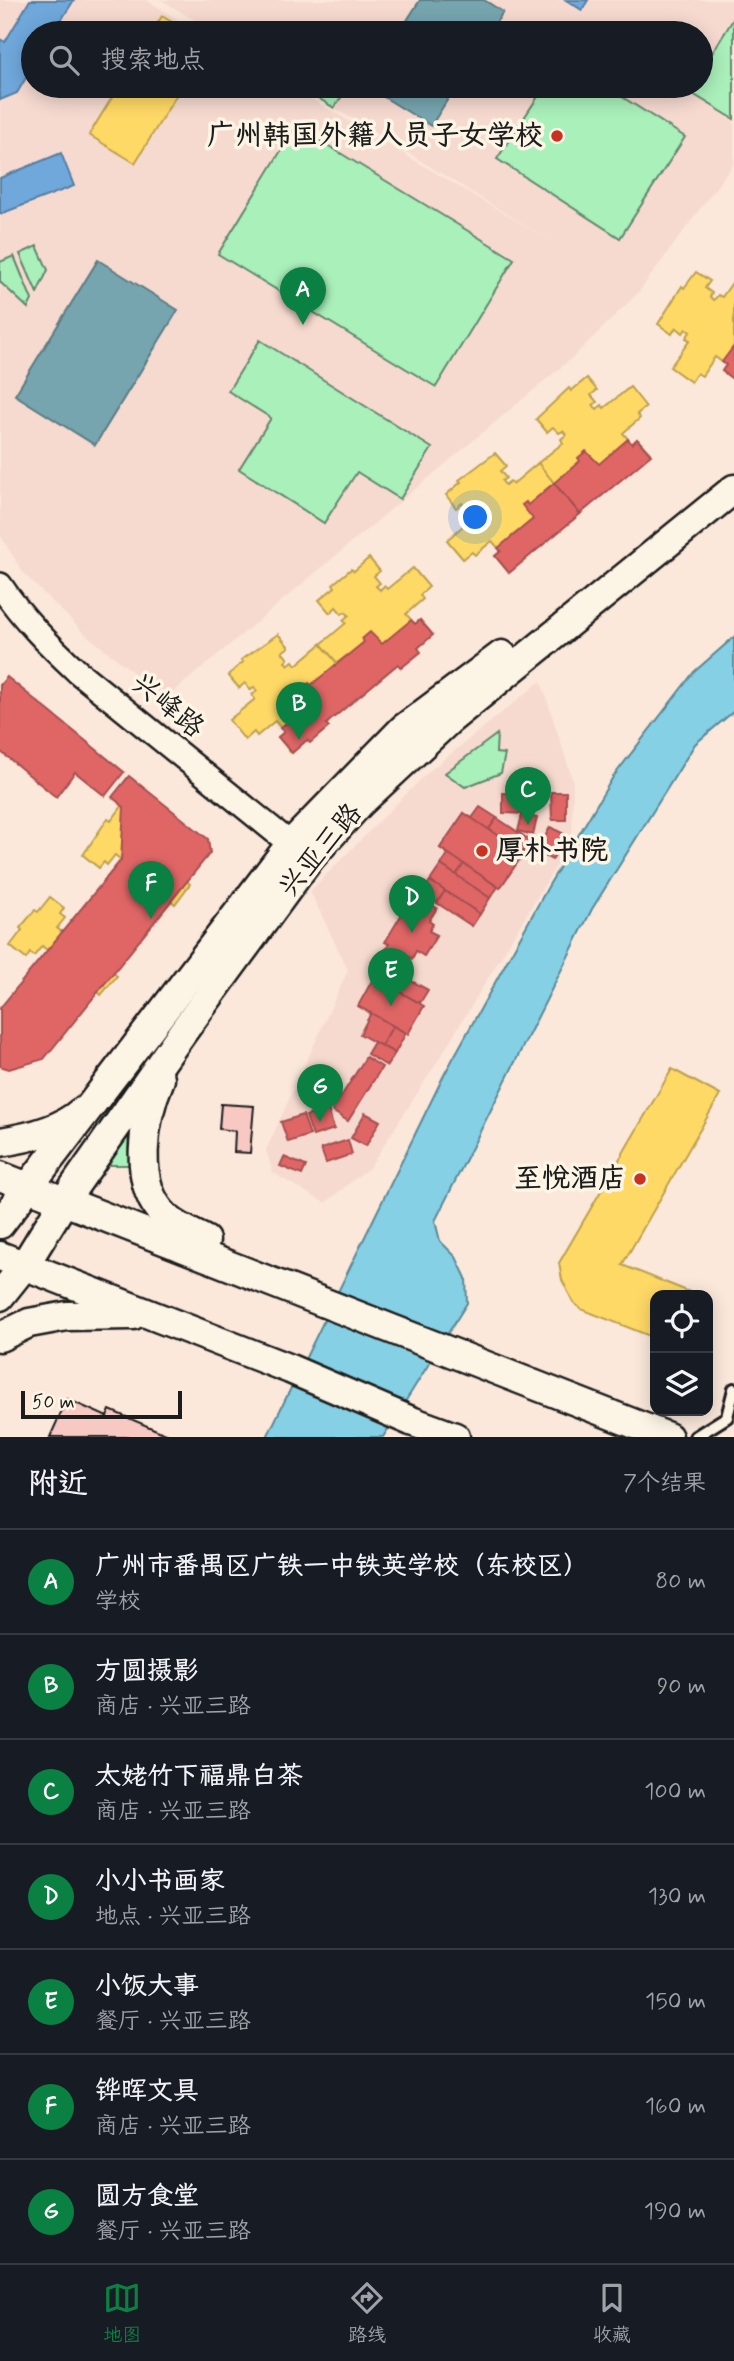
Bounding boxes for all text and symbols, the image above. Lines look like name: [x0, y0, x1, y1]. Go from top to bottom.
search box: [21, 21, 713, 98]
icon: search: [45, 41, 83, 79]
text: 搜索地点: [101, 44, 205, 78]
place label: 广州韩国外籍人员子女学校: [207, 118, 543, 155]
marker: 广州韩国外籍人员子女学校: [549, 128, 565, 144]
pin: A: [280, 267, 326, 325]
your location: [458, 500, 492, 534]
street label: 兴峰路: [123, 665, 211, 747]
pin: B: [276, 682, 322, 740]
pin: C: [505, 767, 551, 825]
street label: 兴亚三路: [271, 796, 371, 906]
place label: 厚朴书院: [496, 833, 608, 870]
marker: 厚朴书院: [474, 843, 490, 859]
pin: F: [128, 861, 174, 919]
pin: D: [389, 875, 435, 933]
pin: E: [368, 948, 414, 1006]
pin: G: [297, 1064, 343, 1122]
place label: 至悦酒店: [514, 1161, 626, 1198]
marker: 至悦酒店: [632, 1171, 648, 1187]
map controls: [650, 1290, 713, 1416]
button: locate: [650, 1290, 713, 1353]
button: layers: [650, 1353, 713, 1416]
scale bar: [21, 1388, 182, 1420]
text: 50 m: [32, 1390, 75, 1415]
text: 附近: [28, 1465, 88, 1504]
text: 7个结果: [623, 1469, 706, 1499]
text: 广州市番禺区广铁一中铁英学校（东校区）: [95, 1550, 589, 1584]
text: A: [43, 1567, 59, 1597]
text: 80 m: [655, 1567, 706, 1597]
text: 学校: [95, 1587, 141, 1617]
text: 方圆摄影: [95, 1655, 199, 1689]
text: B: [44, 1672, 58, 1702]
text: 90 m: [657, 1672, 706, 1702]
text: 商店 · 兴亚三路: [95, 1692, 251, 1722]
text: 太姥竹下福鼎白茶: [95, 1760, 303, 1794]
text: C: [43, 1777, 59, 1807]
text: 100 m: [644, 1777, 706, 1807]
text: 商店 · 兴亚三路: [95, 1797, 251, 1827]
text: 小小书画家: [95, 1865, 225, 1899]
text: D: [43, 1882, 59, 1912]
text: 130 m: [648, 1882, 706, 1912]
text: 地点 · 兴亚三路: [95, 1902, 251, 1932]
text: 小饭大事: [95, 1970, 199, 2004]
text: E: [44, 1987, 58, 2017]
text: 150 m: [645, 1987, 706, 2017]
text: 餐厅 · 兴亚三路: [95, 2007, 251, 2037]
text: 铧晖文具: [95, 2075, 199, 2109]
text: F: [45, 2092, 57, 2122]
text: 160 m: [645, 2092, 706, 2122]
text: 商店 · 兴亚三路: [95, 2112, 251, 2142]
text: 圆方食堂: [95, 2180, 199, 2214]
text: G: [43, 2197, 59, 2227]
text: 190 m: [644, 2197, 706, 2227]
text: 餐厅 · 兴亚三路: [95, 2217, 251, 2247]
tab: 地图: [103, 2279, 141, 2348]
tab: 路线: [348, 2279, 386, 2348]
tab: 收藏: [593, 2279, 631, 2348]

